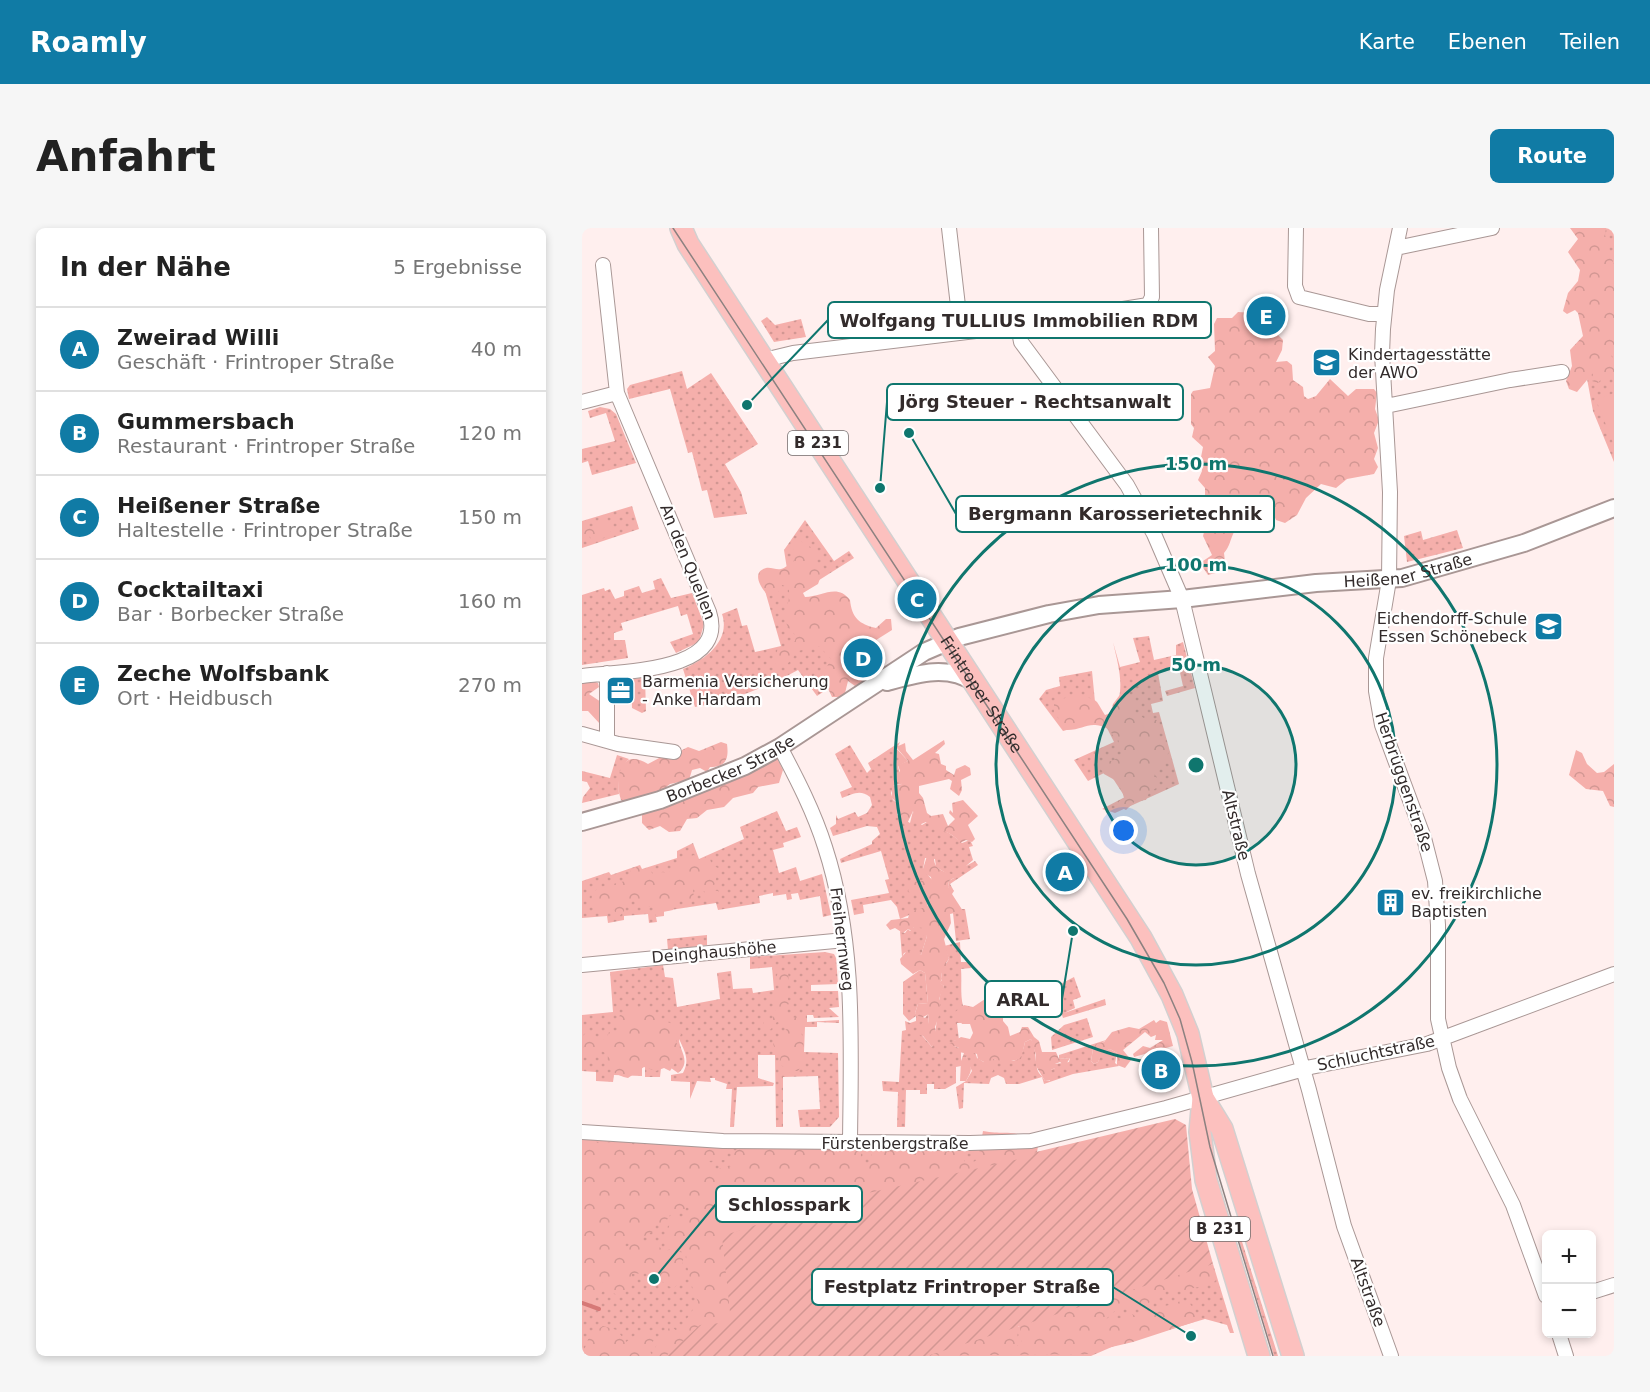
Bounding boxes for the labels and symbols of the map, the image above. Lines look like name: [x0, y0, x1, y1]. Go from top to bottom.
pin: E: [1246, 294, 1286, 338]
callout: Wolfgang TULLIUS Immobilien RDM: [828, 302, 1211, 338]
text: Wolfgang TULLIUS Immobilien RDM: [840, 310, 1198, 331]
place label: Kindertagesstätte der AWO: [1348, 345, 1491, 382]
school or university icon: Kindertagesstätte der AWO: [1311, 347, 1343, 379]
callout: Jörg Steuer - Rechtsanwalt: [887, 384, 1183, 420]
text: Jörg Steuer - Rechtsanwalt: [897, 391, 1171, 412]
road number: B 231: [788, 431, 848, 455]
text: 150 m: [1165, 453, 1227, 474]
callout: Bergmann Karosserietechnik: [956, 496, 1274, 532]
street label: An den Quellen: [656, 501, 720, 623]
text: Bergmann Karosserietechnik: [968, 503, 1263, 524]
street label: Heißener Straße: [1343, 549, 1474, 591]
text: 100 m: [1165, 554, 1227, 575]
pin: C: [898, 576, 936, 622]
place label: Eichendorff-Schule Essen Schönebeck: [1377, 609, 1528, 646]
school or university icon: Eichendorff-Schule Essen Schönebeck: [1532, 611, 1564, 643]
street label: Frintroper Straße: [937, 632, 1027, 756]
pin: D: [844, 636, 882, 680]
text: 50 m: [1171, 654, 1221, 675]
place label: Barmenia Versicherung - Anke Hardam: [642, 672, 829, 709]
office icon: Barmenia Versicherung - Anke Hardam: [605, 674, 637, 706]
street label: Herbrüggenstraße: [1371, 710, 1437, 854]
street label: Borbecker Straße: [663, 731, 798, 806]
centre of rings: [1186, 755, 1206, 775]
street label: Altstraße: [1218, 787, 1254, 863]
your location: [1109, 816, 1138, 845]
pin: A: [1046, 850, 1084, 894]
place label: ev. freikirchliche Baptisten: [1411, 884, 1542, 921]
street label: Freiherrnweg: [826, 886, 858, 992]
building icon: ev. freikirchliche Baptisten: [1374, 886, 1406, 918]
street label: Deinghaushöhe: [651, 937, 777, 967]
callout: ARAL: [985, 981, 1062, 1017]
text: ARAL: [996, 989, 1050, 1010]
street label: Schluchtstraße: [1315, 1031, 1437, 1075]
pin: B: [1142, 1048, 1180, 1092]
street label: Fürstenbergstraße: [821, 1134, 969, 1153]
callout: Schlosspark: [716, 1186, 862, 1222]
text: Schlosspark: [728, 1194, 851, 1215]
road number: B 231: [1190, 1217, 1250, 1241]
street label: Altstraße: [1347, 1255, 1389, 1329]
callout: Festplatz Frintroper Straße: [812, 1269, 1113, 1305]
text: Festplatz Frintroper Straße: [824, 1276, 1100, 1297]

